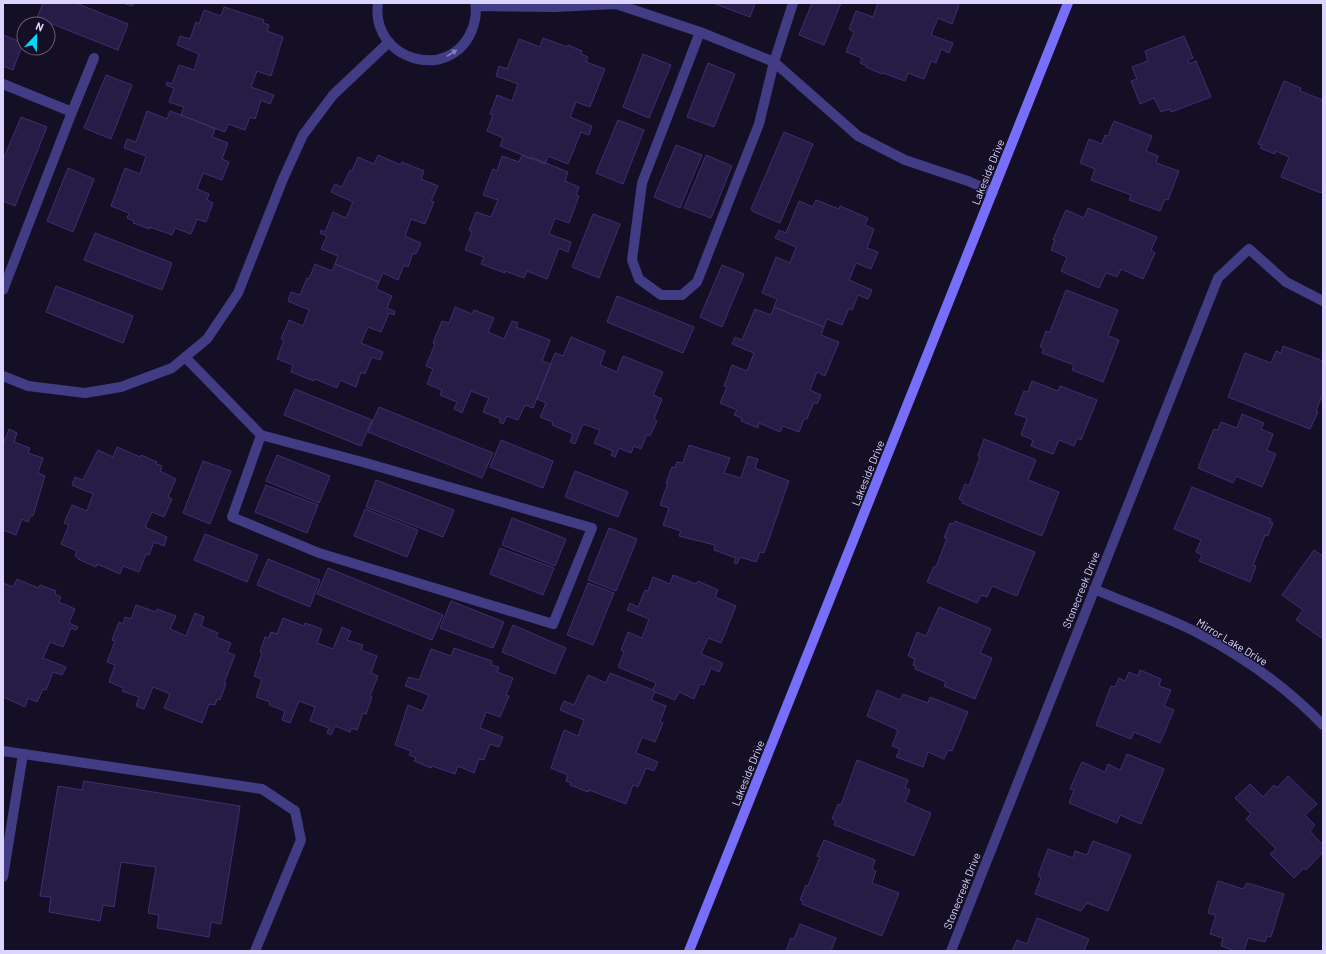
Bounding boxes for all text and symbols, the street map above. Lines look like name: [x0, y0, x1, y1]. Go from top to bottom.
north arrow: [16, 16, 56, 56]
text: N: [34, 19, 46, 34]
one-way arrow: [447, 49, 458, 57]
street label: Lakeside Drive: [968, 137, 1007, 207]
street label: Lakeside Drive: [848, 438, 887, 508]
street label: Stonecreek Drive: [1059, 549, 1102, 630]
street label: Mirror Lake Drive: [1194, 615, 1270, 668]
street label: Lakeside Drive: [728, 738, 767, 808]
street label: Stonecreek Drive: [940, 850, 983, 931]

